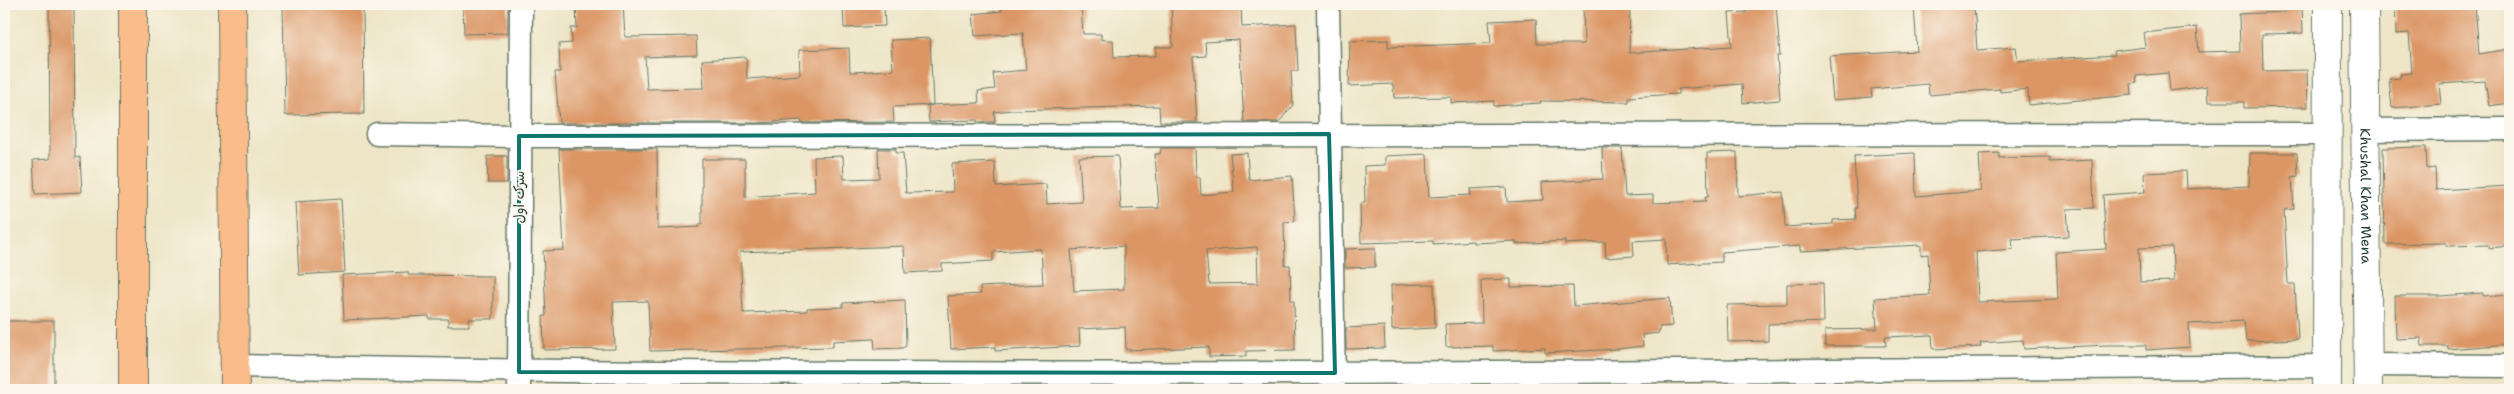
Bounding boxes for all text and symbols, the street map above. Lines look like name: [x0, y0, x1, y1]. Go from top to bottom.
street label: Khushal Khan Mena: [2356, 128, 2376, 264]
street label: سرک‌ اول: [510, 171, 528, 223]

